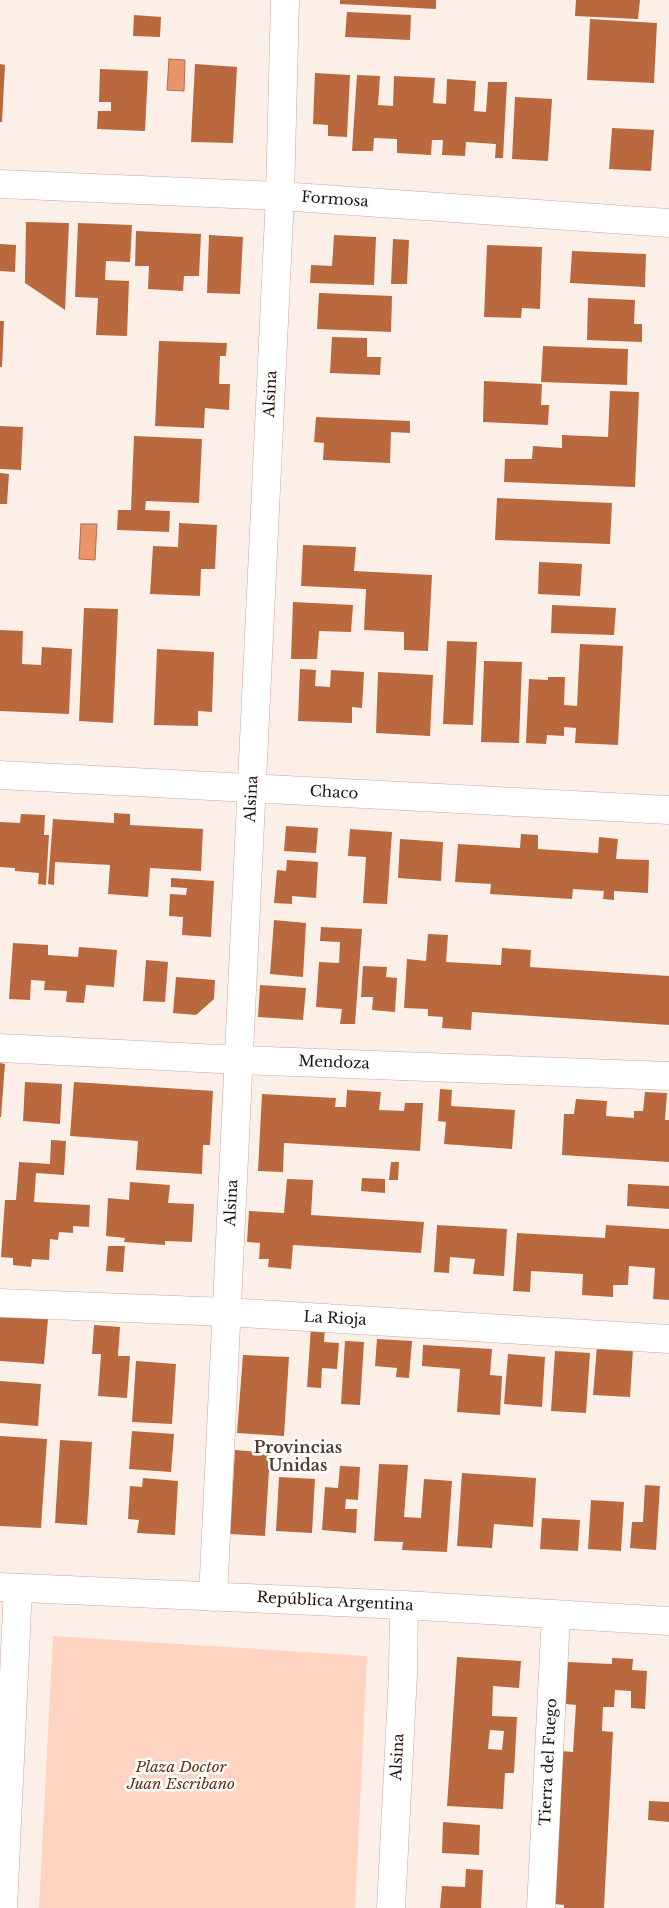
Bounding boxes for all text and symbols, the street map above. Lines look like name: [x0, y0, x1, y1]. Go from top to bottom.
street label: Formosa: [301, 189, 369, 211]
street label: Alsina: [261, 370, 281, 418]
street label: Alsina: [242, 775, 262, 823]
street label: Chaco: [309, 783, 359, 803]
street label: Mendoza: [298, 1053, 370, 1073]
street label: Alsina: [222, 1179, 242, 1227]
street label: La Rioja: [303, 1308, 367, 1330]
district label: Provincias Unidas: [254, 1438, 342, 1476]
street label: República Argentina: [256, 1589, 414, 1615]
street label: Tierra del Fuego: [537, 1698, 561, 1826]
street label: Alsina: [388, 1733, 408, 1781]
park label: Plaza Doctor Juan Escribano: [127, 1759, 235, 1794]

